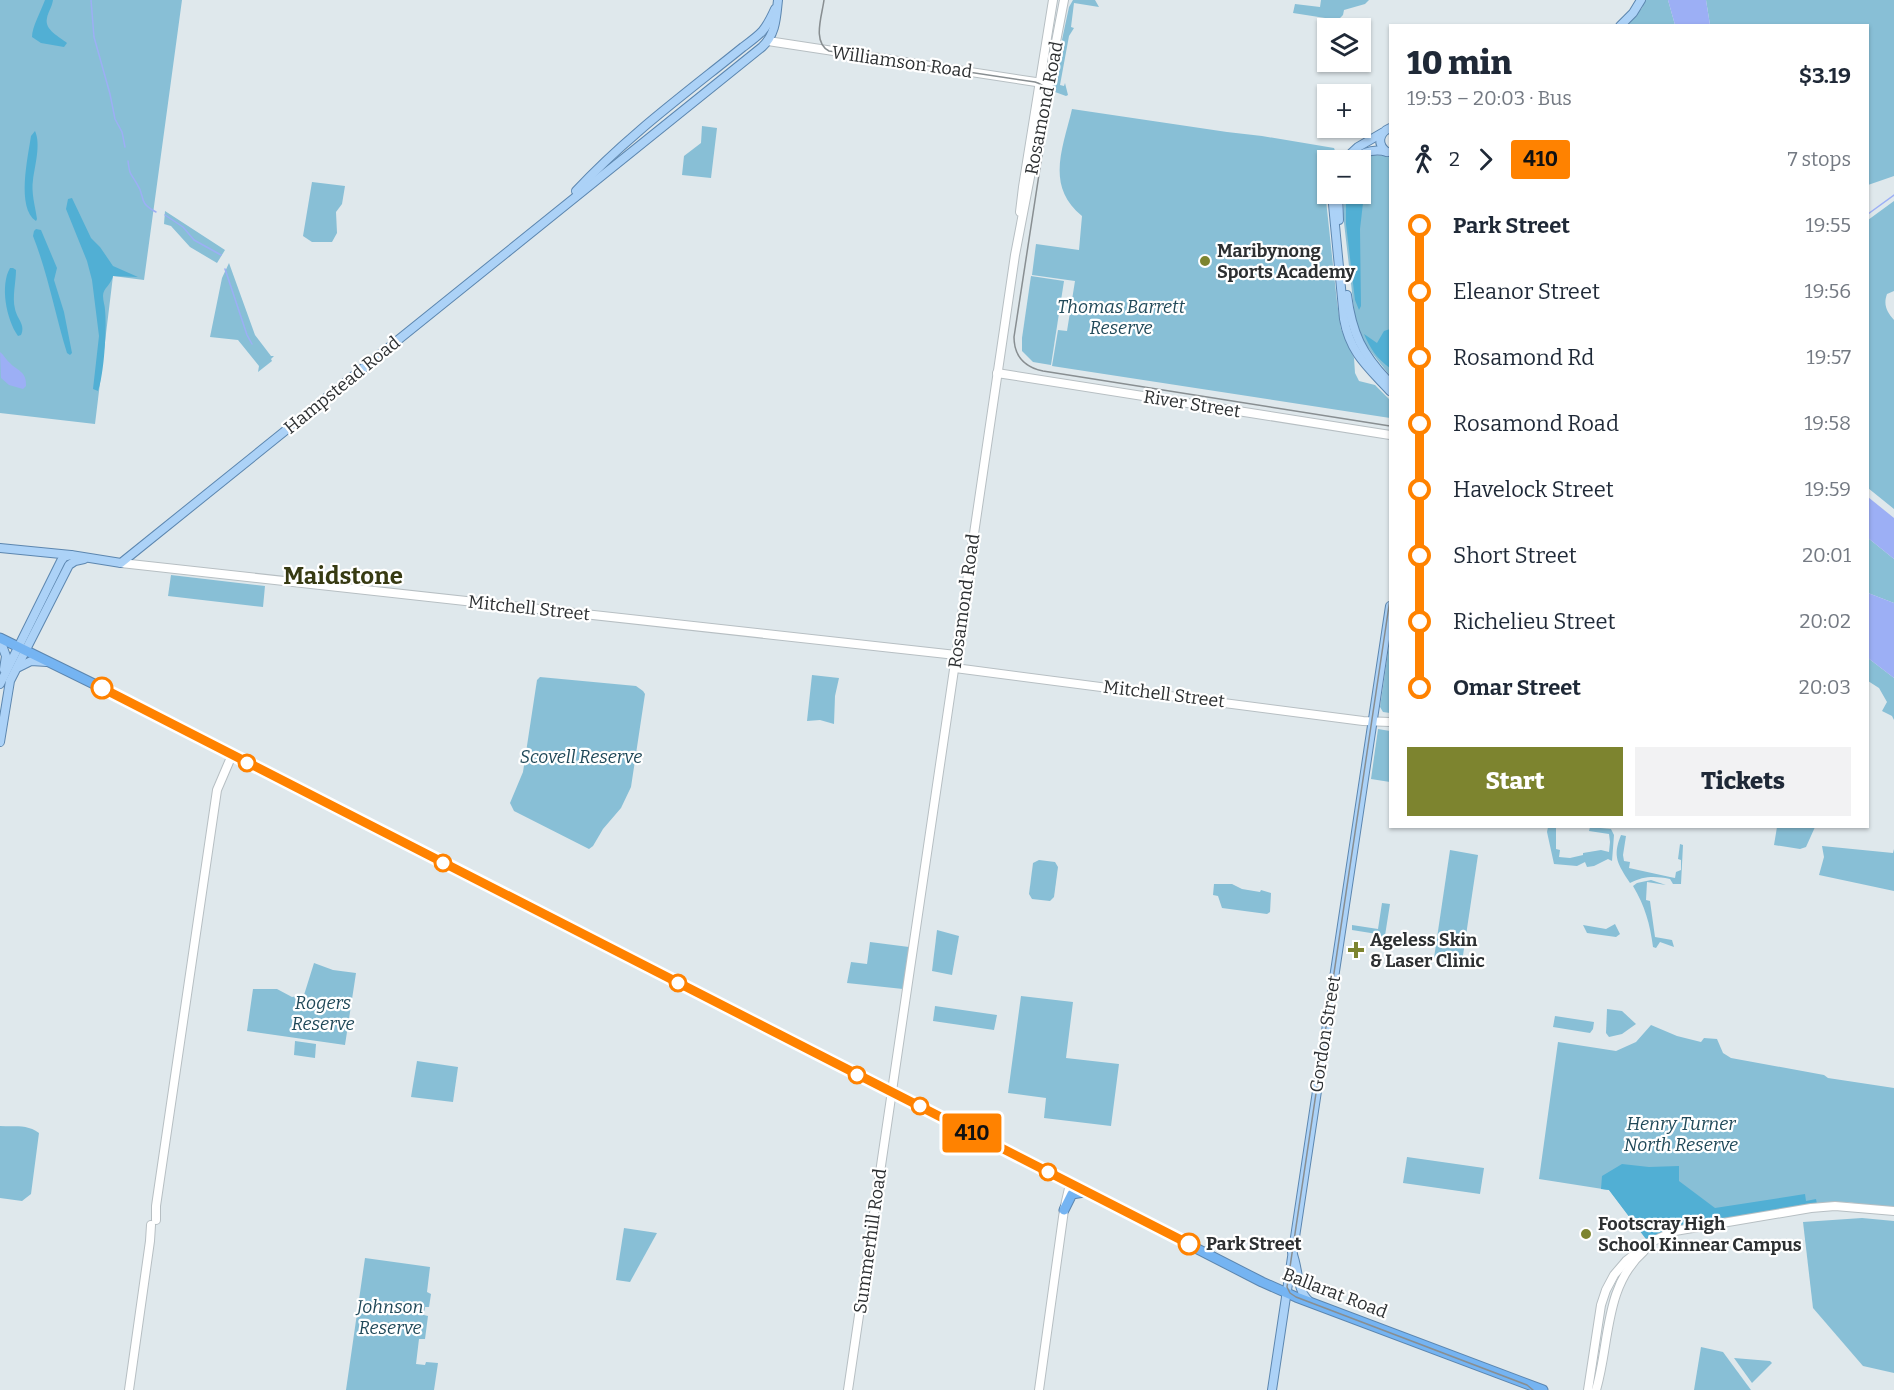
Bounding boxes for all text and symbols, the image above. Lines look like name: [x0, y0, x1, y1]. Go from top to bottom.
map controls: [1317, 18, 1371, 204]
button: layers: [1317, 18, 1371, 72]
street label: Rosamond Road: [1020, 39, 1068, 177]
street label: Williamson Road: [830, 41, 974, 83]
text: 10 min: [1407, 43, 1512, 83]
text: $3.19: [1799, 62, 1851, 89]
button: +: [1317, 84, 1371, 138]
text: 19:53 – 20:03 · Bus: [1407, 86, 1572, 110]
icon: walk: [1407, 143, 1440, 176]
icon: forward: [1469, 143, 1502, 176]
text: 410: [1523, 146, 1558, 172]
text: 2: [1449, 147, 1460, 171]
text: 7 stops: [1787, 147, 1851, 171]
button: −: [1317, 150, 1371, 204]
text: Park Street: [1453, 212, 1570, 239]
text: 19:55: [1806, 213, 1851, 237]
place label: Maribynong Sports Academy: [1217, 240, 1356, 283]
marker: Maribynong Sports Academy: [1198, 254, 1212, 268]
text: Eleanor Street: [1453, 278, 1600, 305]
text: 19:56: [1805, 279, 1851, 303]
park label: Thomas Barrett Reserve: [1057, 296, 1185, 339]
street label: Hampstead Road: [280, 331, 405, 439]
text: Rosamond Rd: [1453, 344, 1594, 371]
text: 19:57: [1807, 345, 1851, 369]
street label: River Street: [1142, 385, 1243, 423]
text: Rosamond Road: [1453, 410, 1619, 437]
text: 19:58: [1804, 411, 1851, 435]
text: Havelock Street: [1453, 476, 1614, 503]
text: 19:59: [1805, 477, 1851, 501]
street label: Rosamond Road: [944, 532, 984, 670]
text: Short Street: [1453, 542, 1577, 569]
text: 20:01: [1802, 543, 1851, 567]
district label: Maidstone: [283, 562, 403, 590]
street label: Mitchell Street: [467, 591, 591, 625]
text: Richelieu Street: [1453, 608, 1615, 635]
text: 20:02: [1799, 609, 1851, 633]
text: Omar Street: [1453, 674, 1581, 701]
text: 20:03: [1799, 675, 1851, 699]
street label: Mitchell Street: [1102, 676, 1227, 712]
unlabelled marker: [91, 677, 113, 699]
park label: Scovell Reserve: [520, 746, 642, 768]
button: Start: [1407, 747, 1623, 816]
button: Tickets: [1635, 747, 1851, 816]
unlabelled marker: [238, 754, 256, 772]
unlabelled marker: [434, 854, 452, 872]
place label: Ageless Skin & Laser Clinic: [1370, 929, 1485, 972]
marker: Ageless Skin & Laser Clinic: [1347, 941, 1365, 959]
unlabelled marker: [669, 974, 687, 992]
street label: Gordon Street: [1305, 974, 1345, 1094]
park label: Rogers Reserve: [291, 992, 355, 1035]
unlabelled marker: [848, 1066, 866, 1084]
unlabelled marker: [911, 1097, 929, 1115]
park label: Henry Turner North Reserve: [1624, 1113, 1738, 1156]
line badge: 410: [938, 1114, 1006, 1152]
text: 410: [954, 1120, 990, 1146]
unlabelled marker: [1039, 1163, 1057, 1181]
street label: Summerhill Road: [849, 1167, 891, 1315]
place label: Footscray High School Kinnear Campus: [1598, 1213, 1802, 1256]
marker: Footscray High School Kinnear Campus: [1579, 1227, 1593, 1241]
marker: Park Street: [1178, 1233, 1200, 1255]
place label: Park Street: [1206, 1233, 1302, 1255]
street label: Ballarat Road: [1279, 1263, 1391, 1323]
park label: Johnson Reserve: [355, 1296, 423, 1339]

